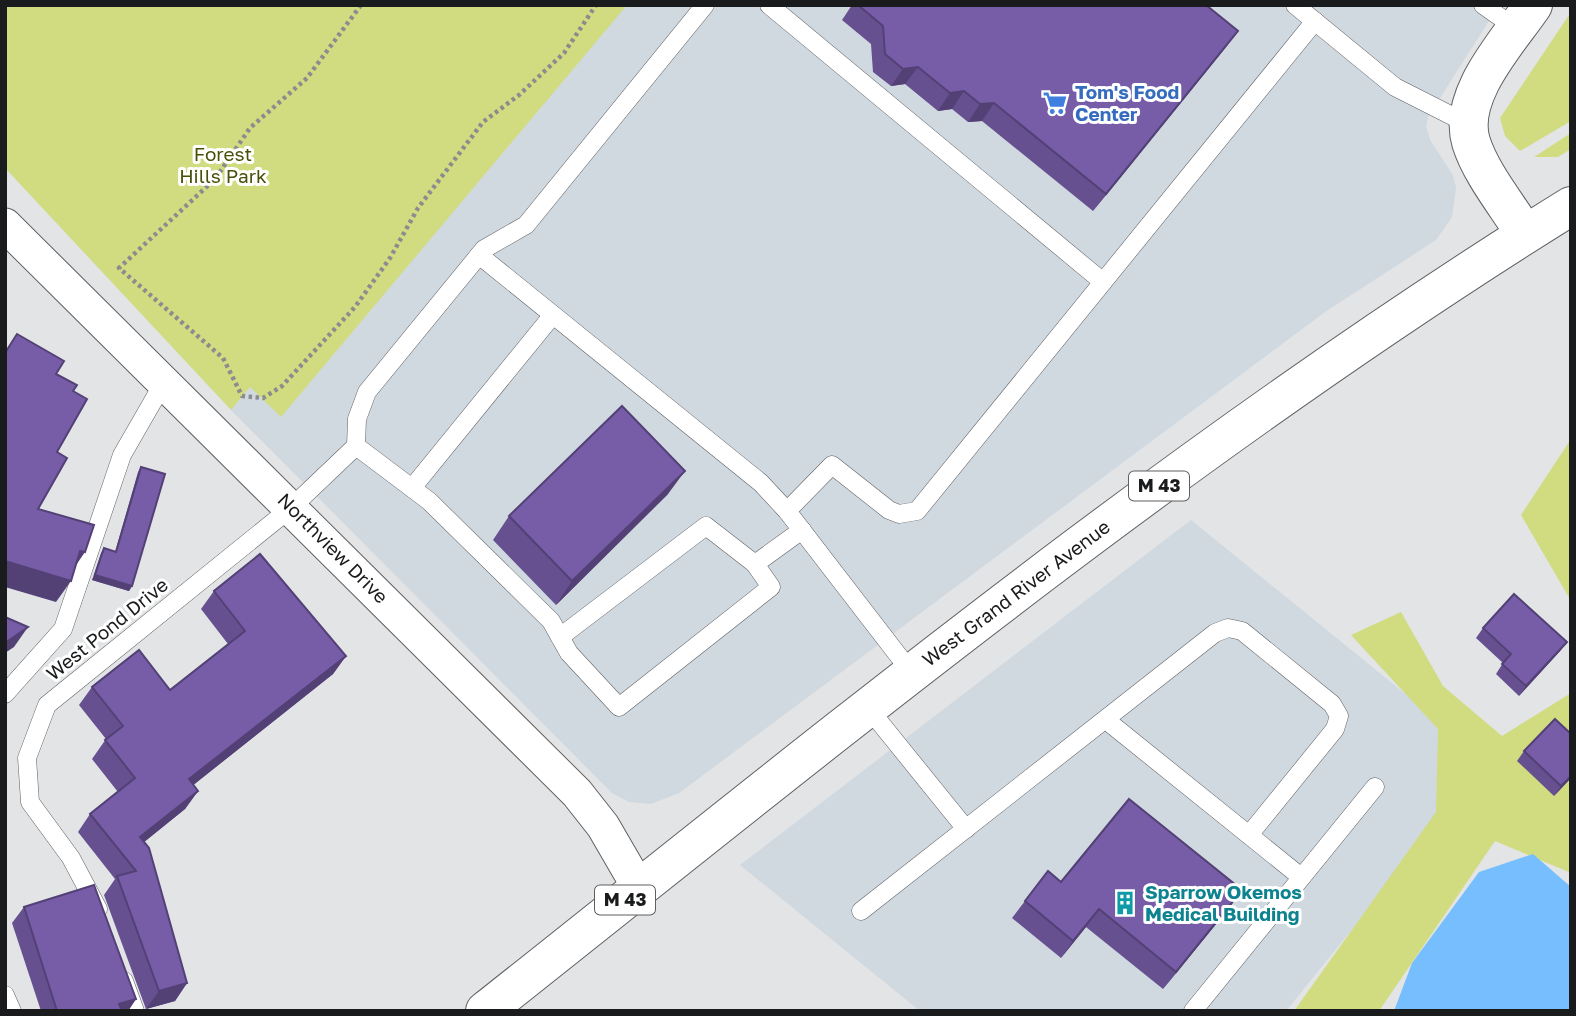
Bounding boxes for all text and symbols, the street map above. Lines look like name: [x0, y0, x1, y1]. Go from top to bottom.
place label: Tom's Food Center: [1075, 80, 1179, 125]
supermarket icon: Tom's Food Center: [1041, 89, 1069, 117]
park label: Forest Hills Park: [179, 142, 267, 187]
road number: M 43: [1129, 472, 1189, 500]
street label: Northview Drive: [273, 488, 393, 608]
street label: West Grand River Avenue: [917, 515, 1114, 671]
street label: West Pond Drive: [41, 573, 172, 685]
place label: Sparrow Okemos Medical Building: [1145, 880, 1302, 925]
road number: M 43: [595, 886, 655, 915]
building icon: Sparrow Okemos Medical Building: [1111, 889, 1139, 917]

